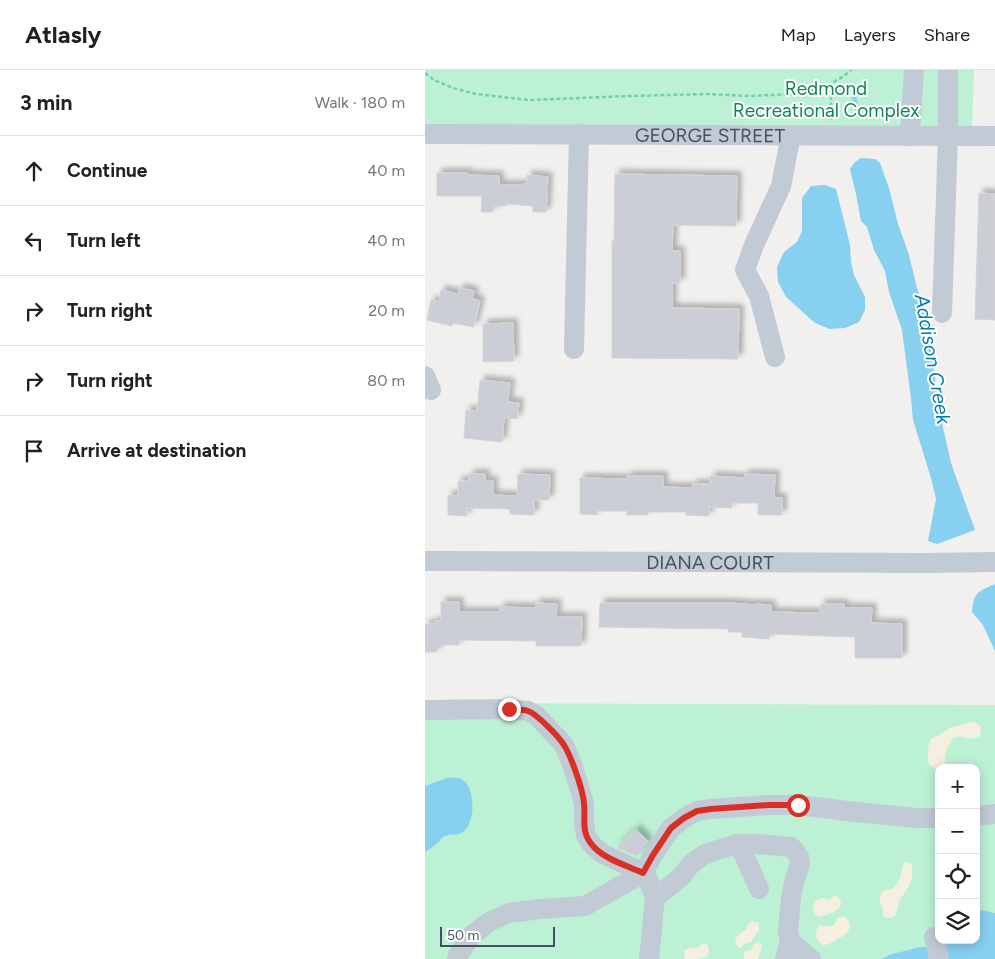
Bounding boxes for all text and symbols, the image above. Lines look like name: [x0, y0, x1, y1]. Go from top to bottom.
text: Atlasly: [25, 20, 101, 49]
text: Map: [781, 24, 816, 46]
text: Layers: [844, 24, 896, 46]
text: Share: [924, 24, 970, 46]
park label: Redmond Recreational Complex: [733, 77, 919, 122]
text: 3 min: [20, 90, 72, 115]
text: Walk · 180 m: [315, 93, 405, 112]
street label: GEORGE STREET: [635, 123, 785, 147]
icon: ahead: [20, 157, 48, 185]
text: Continue: [67, 159, 147, 182]
text: 40 m: [367, 161, 405, 180]
icon: left: [20, 227, 48, 255]
text: Turn left: [67, 229, 141, 252]
text: 40 m: [367, 231, 405, 250]
water label: Addison Creek: [910, 291, 956, 427]
icon: right: [20, 297, 48, 325]
text: Turn right: [67, 299, 153, 322]
text: 20 m: [368, 301, 405, 320]
icon: right: [20, 367, 48, 395]
text: Turn right: [67, 369, 153, 392]
text: 80 m: [367, 371, 405, 390]
icon: arrive: [20, 437, 48, 465]
text: Arrive at destination: [67, 439, 246, 462]
street label: DIANA COURT: [646, 550, 774, 574]
route end: [498, 698, 521, 721]
map controls: [935, 764, 980, 944]
button: +: [935, 764, 980, 809]
route start: [787, 794, 810, 817]
button: −: [935, 809, 980, 854]
button: locate: [935, 854, 980, 899]
button: layers: [935, 899, 980, 944]
scale bar: [440, 924, 555, 947]
text: 50 m: [447, 927, 479, 944]

